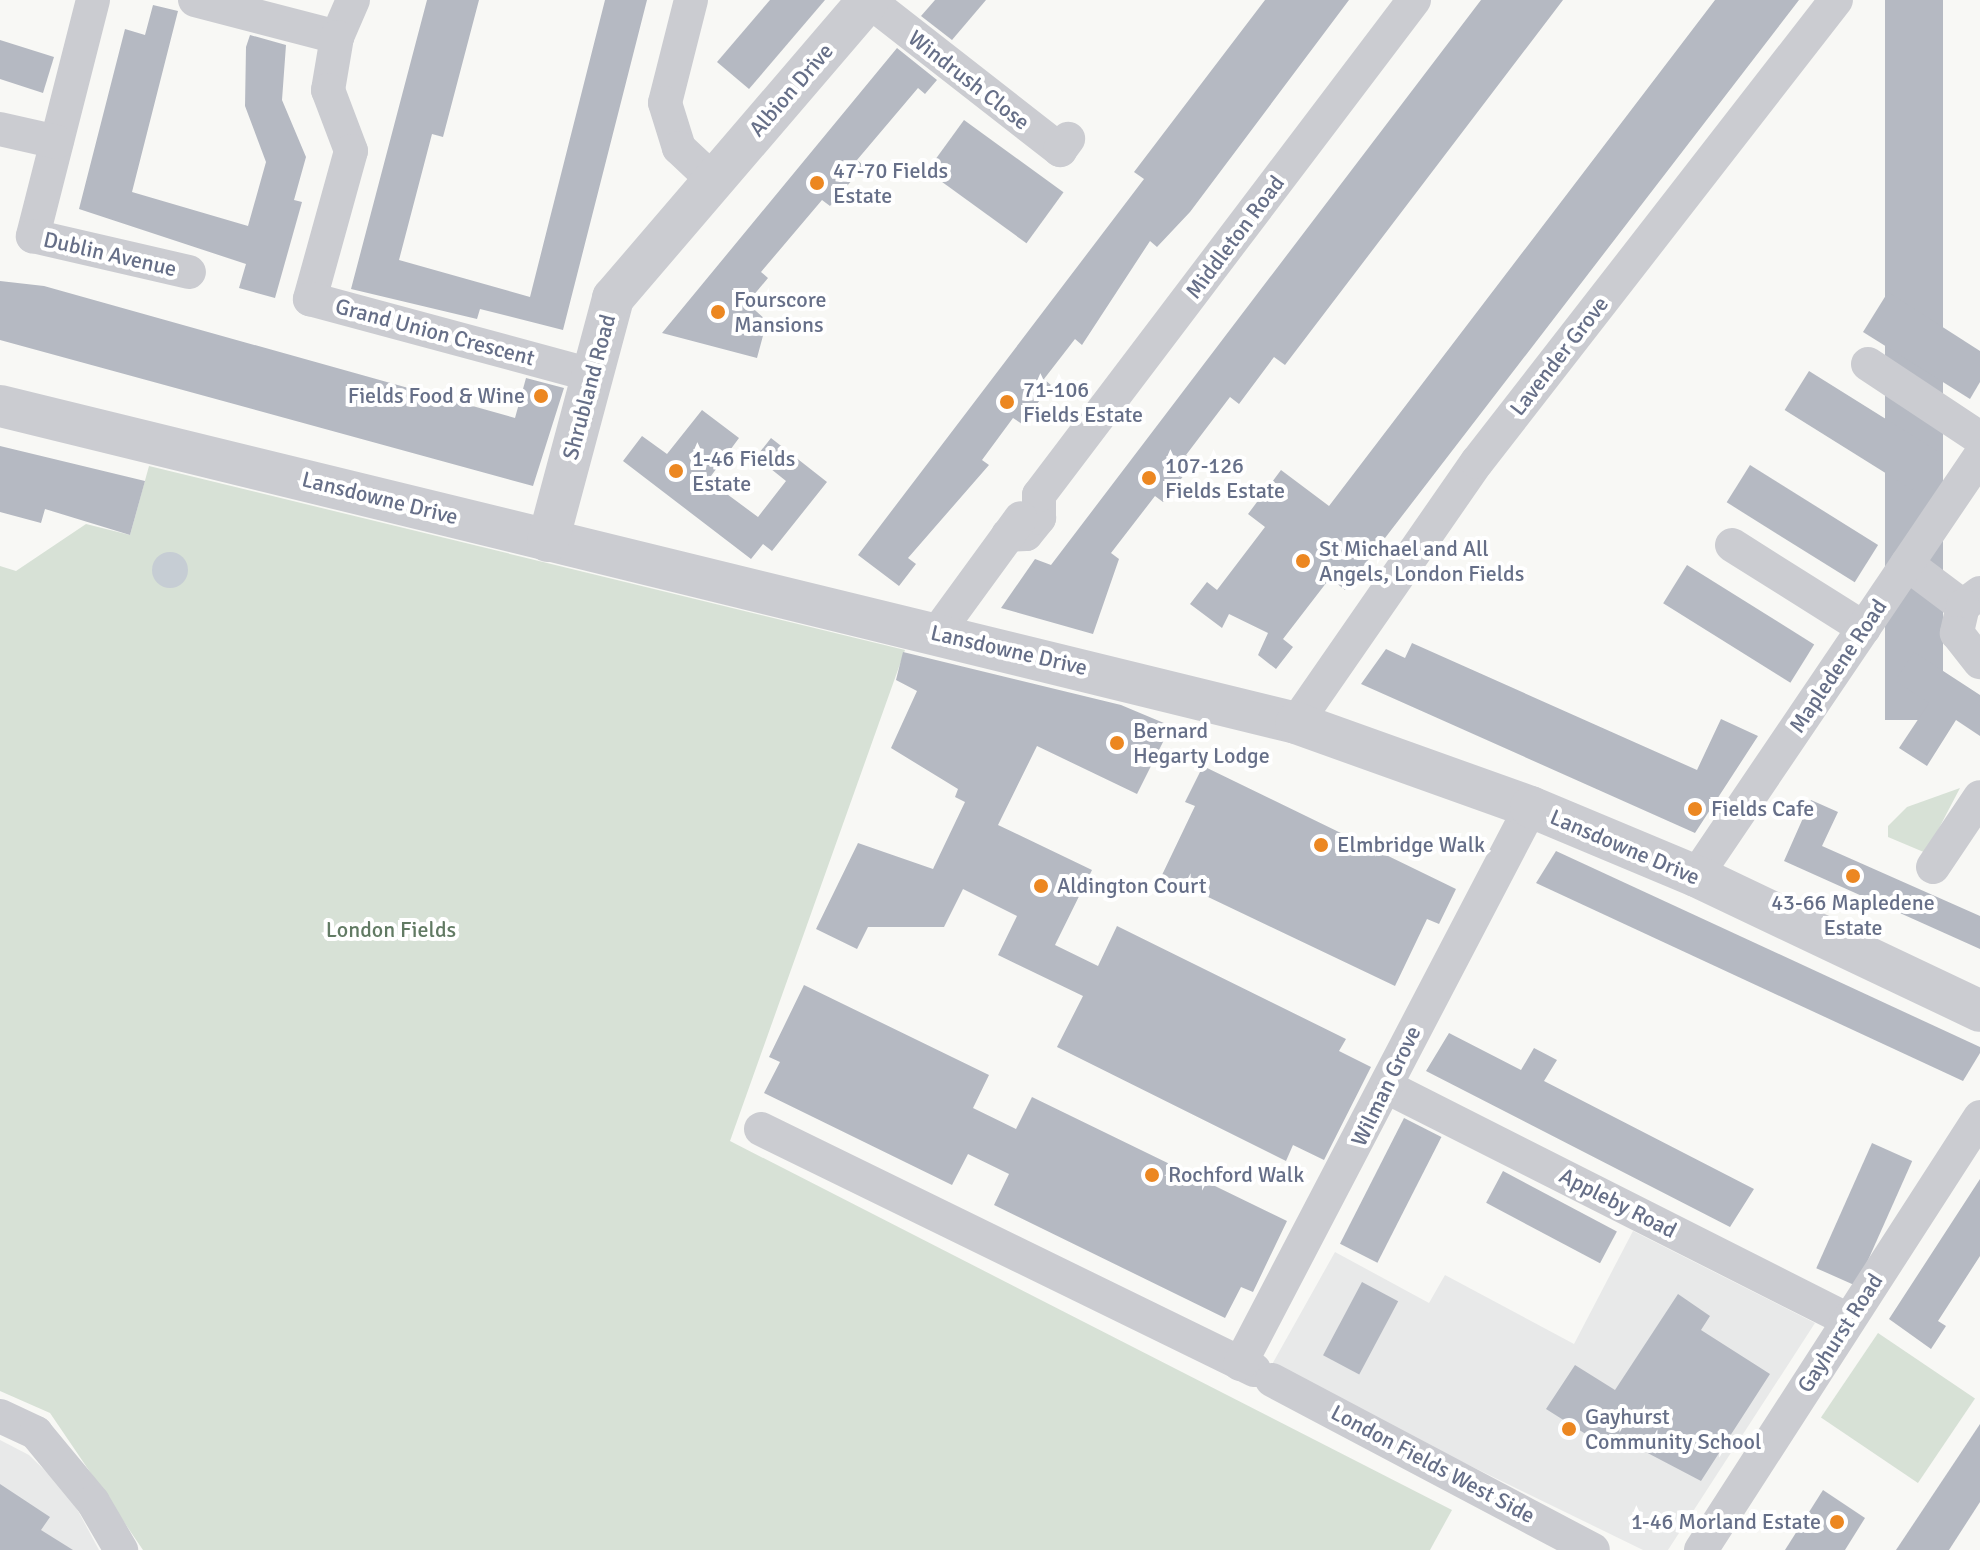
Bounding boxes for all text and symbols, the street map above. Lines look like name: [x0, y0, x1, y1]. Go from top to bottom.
street label: Windrush Close: [903, 25, 1035, 135]
street label: Albion Drive: [743, 38, 839, 142]
place label: 47-70 Fields Estate: [833, 157, 948, 208]
street label: Middleton Road: [1180, 170, 1290, 304]
marker: 47-70 Fields Estate: [808, 174, 826, 192]
street label: Dublin Avenue: [41, 226, 179, 282]
place label: Fourscore Mansions: [734, 286, 826, 338]
street label: Lavender Grove: [1504, 291, 1614, 421]
street label: Grand Union Crescent: [332, 293, 538, 371]
marker: Fourscore Mansions: [709, 303, 727, 321]
street label: Shrubland Road: [557, 312, 621, 462]
place label: 71-106 Fields Estate: [1023, 376, 1143, 428]
place label: Fields Food & Wine: [348, 383, 525, 409]
marker: Fields Food & Wine: [532, 387, 550, 405]
marker: 71-106 Fields Estate: [998, 393, 1016, 411]
place label: 1-46 Fields Estate: [692, 445, 795, 496]
place label: 107-126 Fields Estate: [1165, 452, 1285, 504]
marker: 1-46 Fields Estate: [667, 462, 685, 480]
street label: Lansdowne Drive: [299, 466, 461, 530]
marker: 107-126 Fields Estate: [1140, 469, 1158, 487]
place label: St Michael and All Angels, London Fields: [1319, 535, 1524, 586]
marker: St Michael and All Angels, London Fields: [1294, 552, 1312, 570]
street label: Mapledene Road: [1784, 594, 1892, 738]
street label: Lansdowne Drive: [928, 619, 1090, 681]
place label: Bernard Hegarty Lodge: [1133, 717, 1270, 768]
marker: Bernard Hegarty Lodge: [1108, 734, 1126, 752]
place label: Fields Cafe: [1711, 796, 1814, 822]
marker: Fields Cafe: [1686, 800, 1704, 818]
street label: Lansdowne Drive: [1546, 804, 1704, 890]
place label: Elmbridge Walk: [1337, 832, 1485, 858]
marker: Elmbridge Walk: [1312, 836, 1330, 854]
marker: 43-66 Mapledene Estate: [1844, 867, 1862, 885]
place label: Aldington Court: [1057, 873, 1206, 899]
marker: Aldington Court: [1032, 877, 1050, 895]
place label: 43-66 Mapledene Estate: [1771, 889, 1935, 940]
park label: London Fields: [326, 917, 456, 943]
street label: Wilman Grove: [1346, 1022, 1426, 1150]
place label: Rochford Walk: [1168, 1162, 1304, 1188]
street label: Appleby Road: [1555, 1162, 1681, 1244]
marker: Rochford Walk: [1143, 1166, 1161, 1184]
street label: Gayhurst Road: [1792, 1269, 1888, 1397]
street label: London Fields West Side: [1327, 1399, 1539, 1529]
place label: Gayhurst Community School: [1585, 1403, 1761, 1454]
marker: Gayhurst Community School: [1560, 1420, 1578, 1438]
place label: 1-46 Morland Estate: [1631, 1509, 1821, 1535]
marker: 1-46 Morland Estate: [1828, 1513, 1846, 1531]

